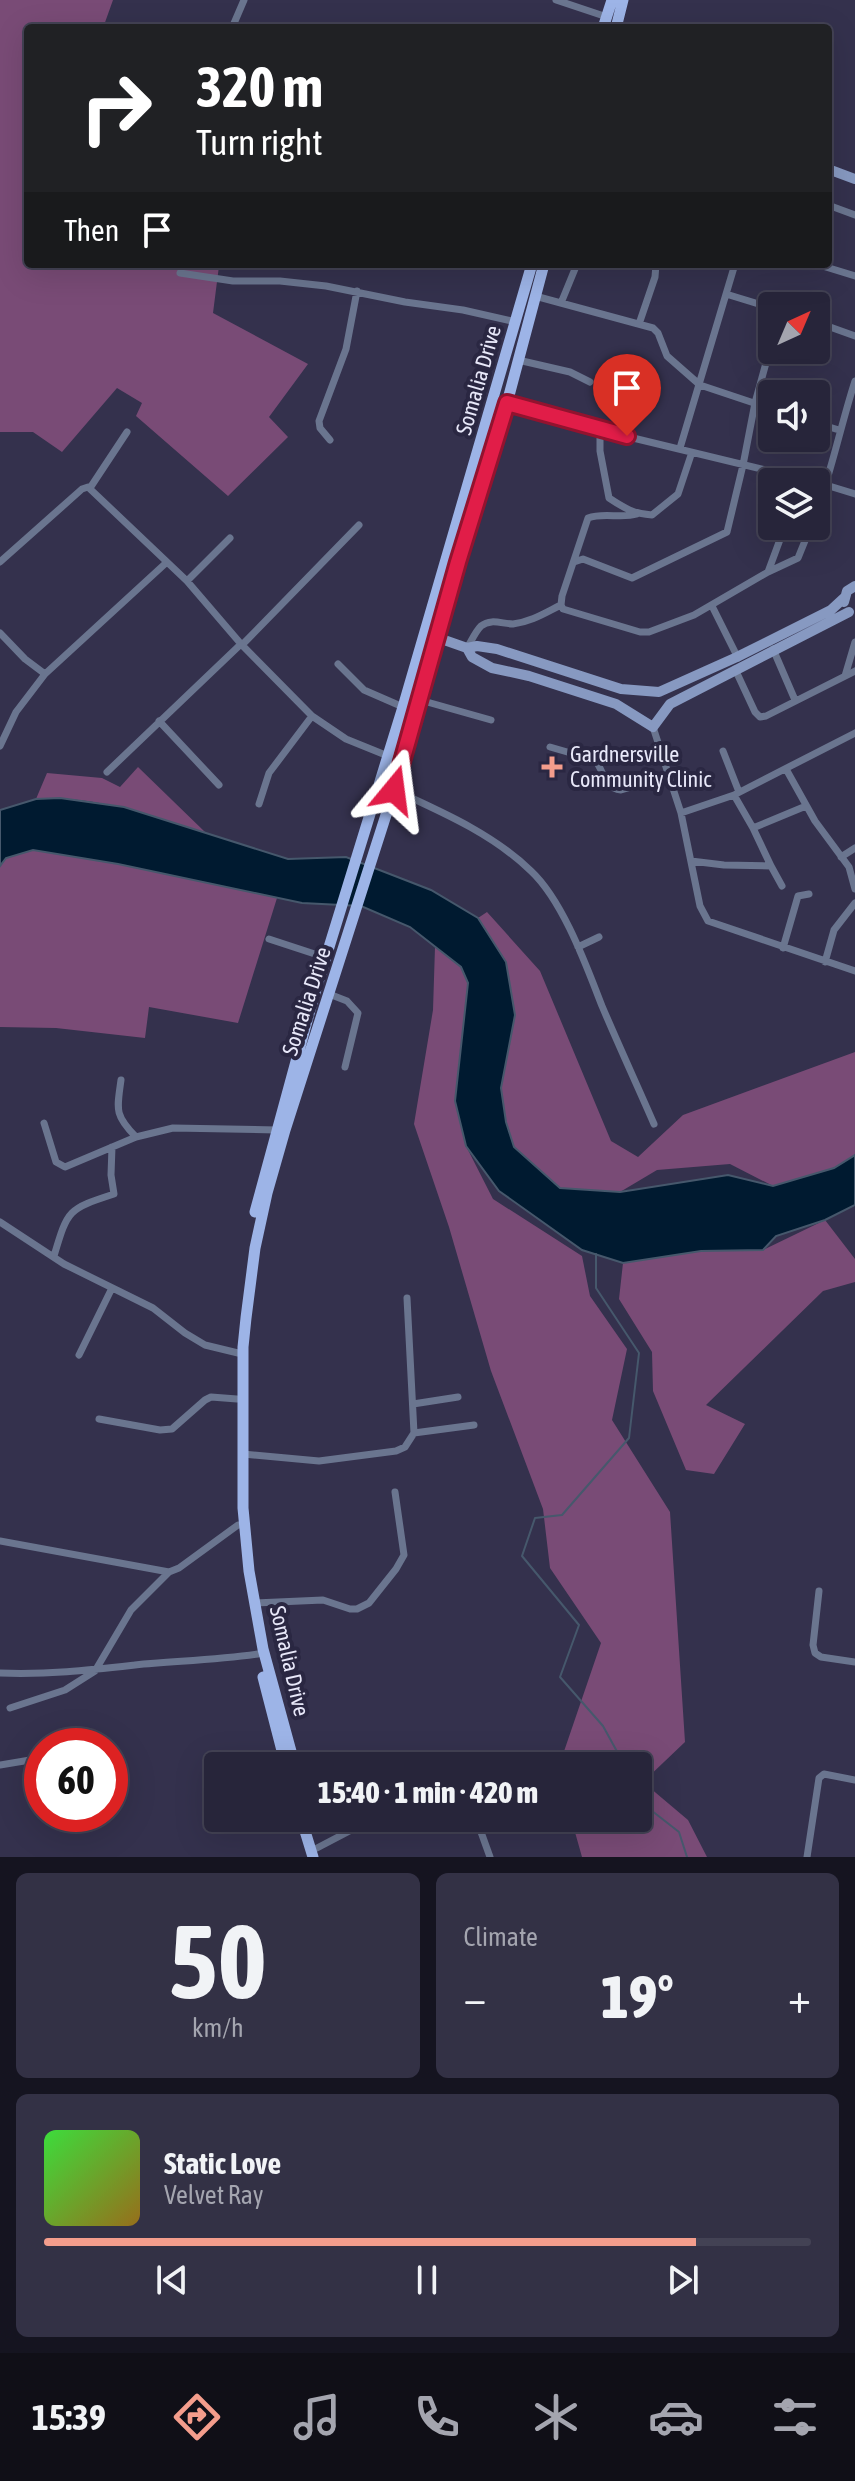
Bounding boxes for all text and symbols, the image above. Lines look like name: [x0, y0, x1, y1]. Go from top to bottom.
text: 320 m: [196, 55, 323, 119]
icon: right: [64, 56, 168, 160]
text: Turn right: [196, 121, 323, 163]
icon: arrive: [135, 208, 179, 252]
text: Then: [64, 213, 119, 247]
north arrow: [758, 292, 830, 364]
map controls: [758, 292, 830, 540]
street label: Somalia Drive: [450, 322, 506, 438]
pin: [593, 354, 661, 436]
icon: arrive: [605, 366, 649, 410]
button: sound: [758, 380, 830, 452]
button: layers: [758, 468, 830, 540]
place label: Gardnersville Community Clinic: [570, 741, 712, 792]
position arrow: [352, 748, 436, 832]
marker: Gardnersville Community Clinic: [541, 756, 563, 778]
street label: Somalia Drive: [276, 943, 336, 1059]
street label: Somalia Drive: [265, 1603, 315, 1719]
speed limit sign: 60: [24, 1728, 128, 1832]
text: 15:40 · 1 min · 420 m: [318, 1775, 538, 1809]
text: 50: [169, 1901, 267, 2020]
text: Climate: [464, 1922, 538, 1952]
text: 19°: [601, 1962, 674, 2031]
text: −: [464, 1972, 486, 2022]
text: +: [788, 1972, 811, 2022]
text: km/h: [192, 2013, 244, 2043]
text: Static Love: [164, 2146, 281, 2180]
text: Velvet Ray: [164, 2180, 264, 2210]
icon: previous: [150, 2258, 194, 2302]
icon: pause: [405, 2258, 449, 2302]
icon: next: [661, 2258, 705, 2302]
icon: directions: [169, 2389, 225, 2445]
icon: music: [289, 2389, 345, 2445]
icon: phone: [409, 2389, 465, 2445]
icon: climate: [528, 2389, 584, 2445]
icon: car: [648, 2389, 704, 2445]
icon: filters: [767, 2389, 823, 2445]
text: 15:39: [32, 2396, 106, 2438]

